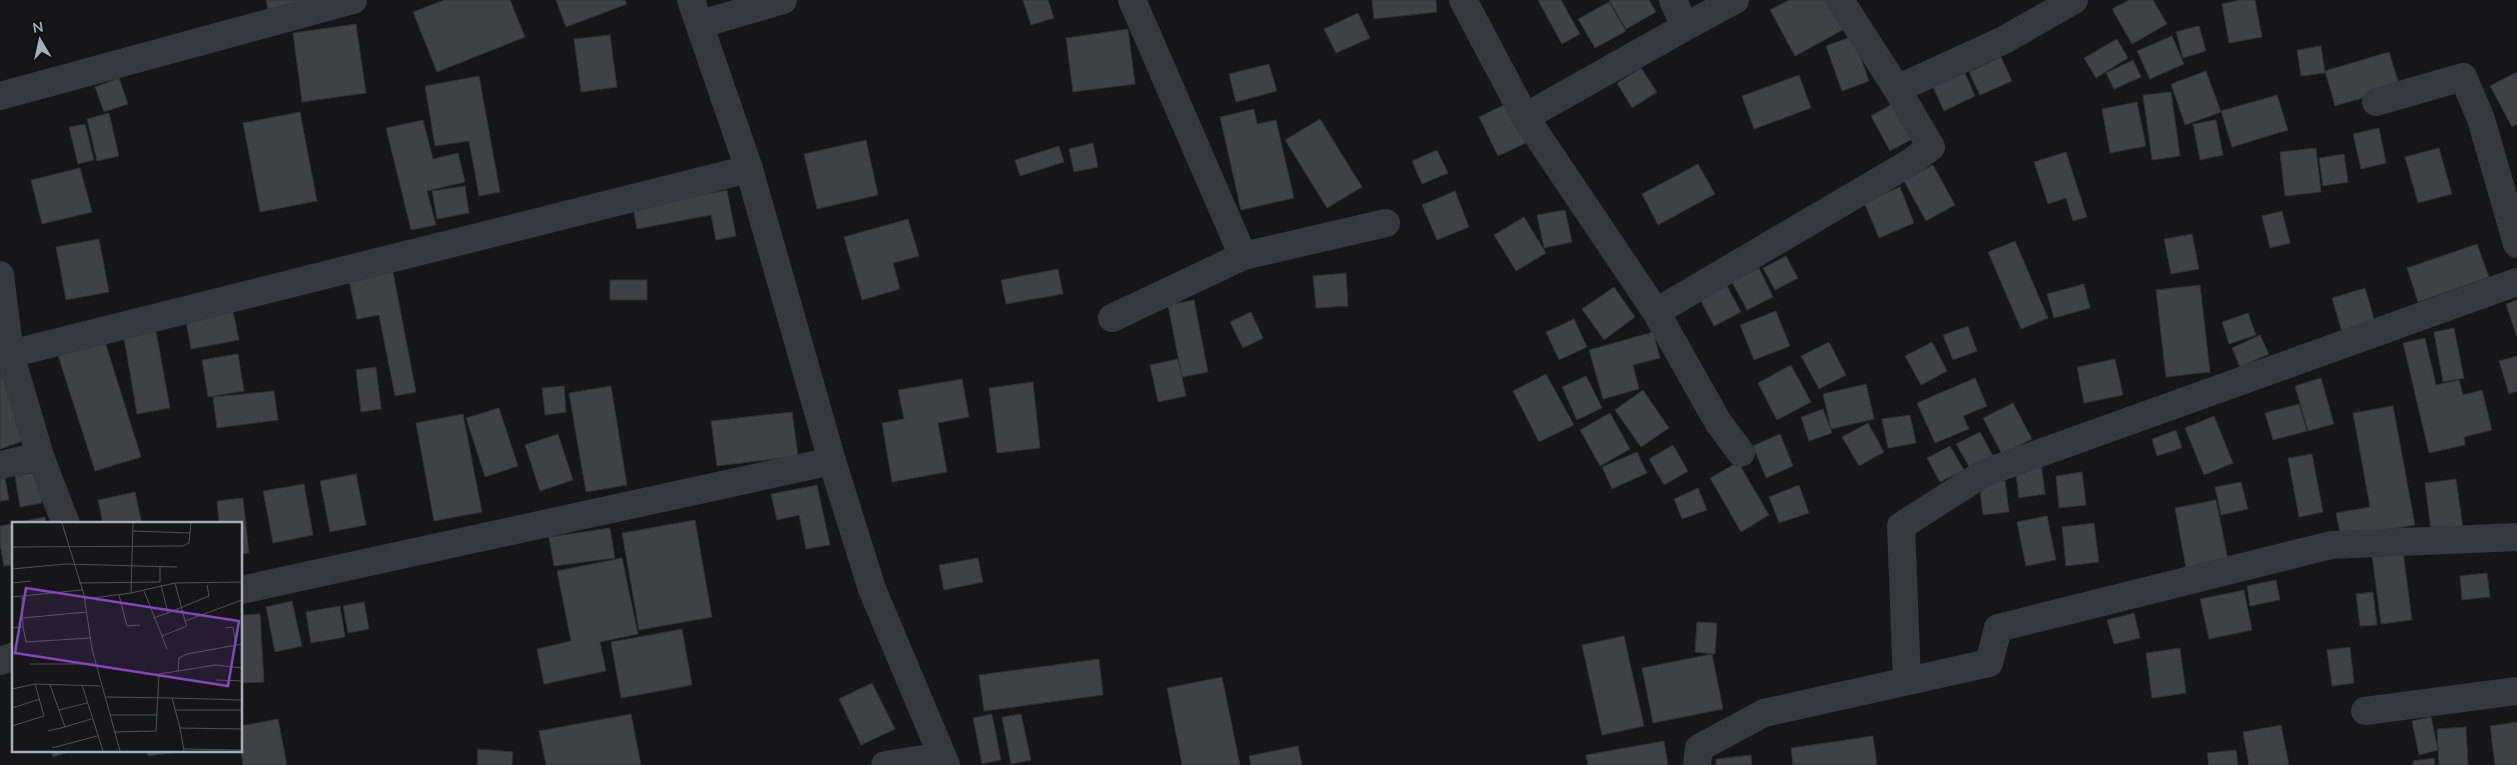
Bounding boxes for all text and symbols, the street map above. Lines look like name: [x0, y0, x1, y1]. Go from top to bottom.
north arrow: [15, 15, 65, 65]
text: N: [31, 17, 45, 37]
inset map: [12, 522, 242, 752]

